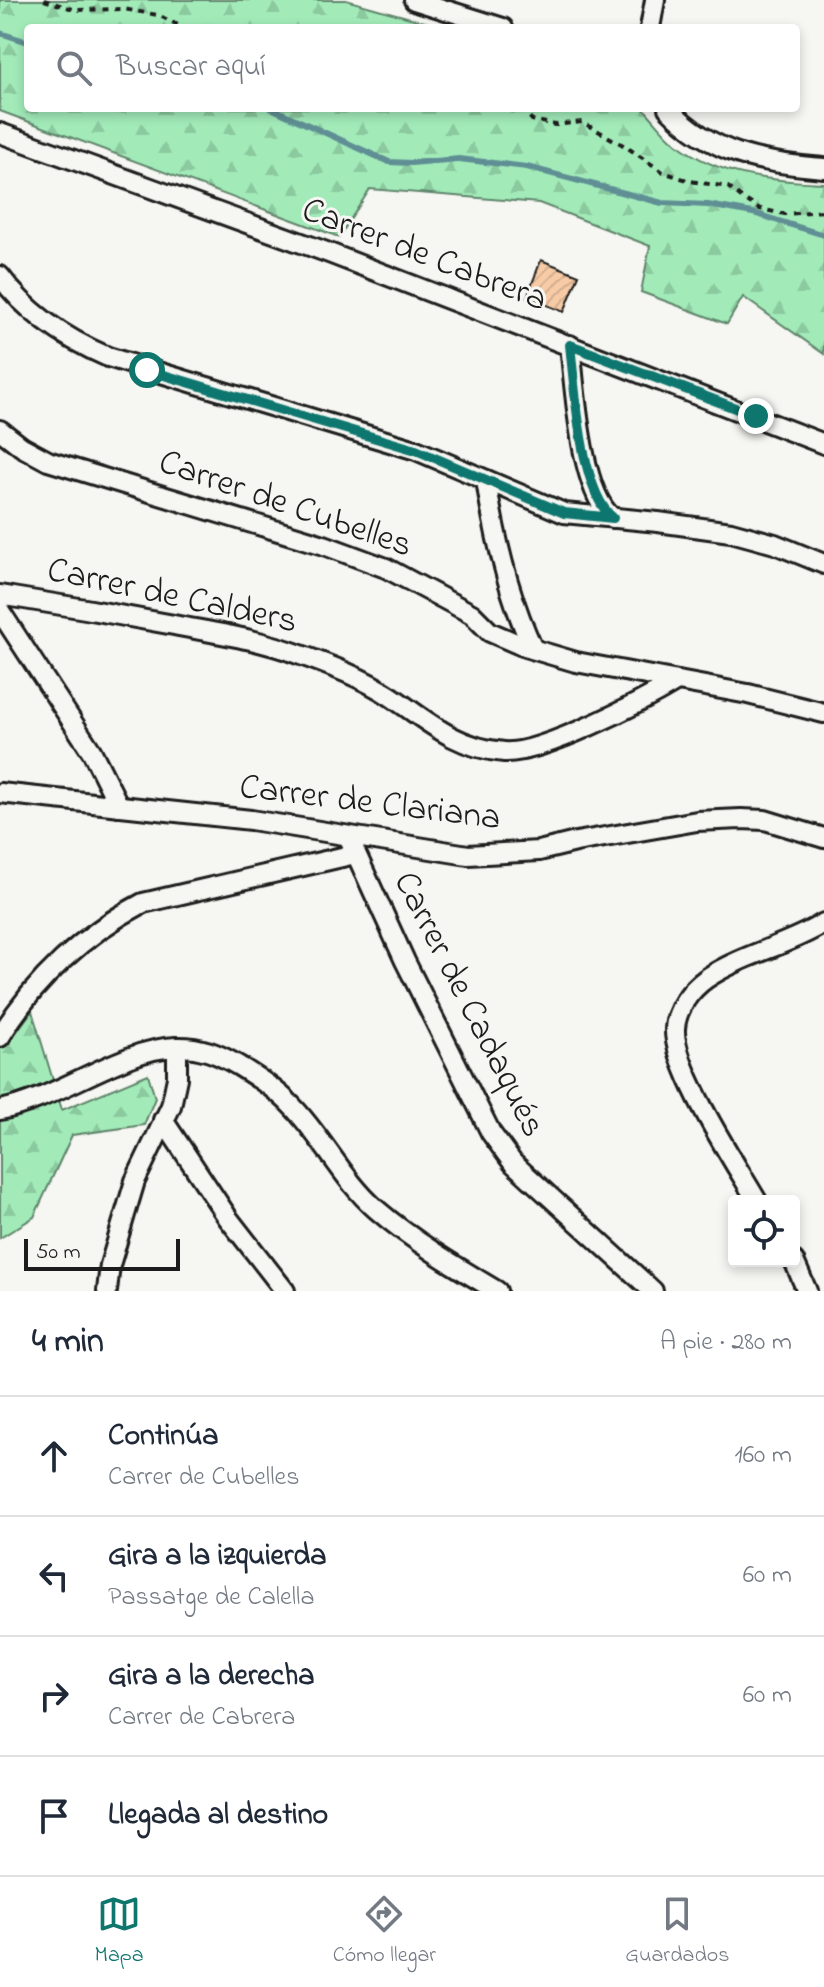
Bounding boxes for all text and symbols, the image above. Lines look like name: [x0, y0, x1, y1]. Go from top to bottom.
search box: [24, 24, 800, 112]
icon: search: [52, 46, 96, 90]
text: Buscar aquí: [116, 46, 266, 90]
street label: Carrer de Cabrera: [293, 185, 555, 327]
route start: [129, 352, 165, 388]
route end: [738, 398, 774, 434]
street label: Carrer de Cubelles: [151, 437, 419, 573]
street label: Carrer de Calders: [42, 545, 302, 649]
street label: Carrer de Clariana: [236, 762, 504, 846]
street label: Carrer de Cadaqués: [378, 863, 558, 1147]
map controls: [728, 1195, 800, 1267]
button: locate: [728, 1195, 800, 1267]
scale bar: [24, 1235, 180, 1271]
text: 50 m: [36, 1237, 81, 1269]
text: 4 min: [32, 1318, 104, 1368]
text: A pie · 280 m: [660, 1324, 792, 1362]
text: Continúa: [108, 1415, 218, 1459]
icon: ahead: [32, 1434, 76, 1478]
text: 160 m: [734, 1437, 792, 1475]
text: Carrer de Cubelles: [108, 1459, 299, 1497]
text: Gira a la izquierda: [108, 1535, 326, 1579]
icon: left: [32, 1554, 76, 1598]
text: 60 m: [743, 1557, 792, 1595]
text: Passatge de Calella: [108, 1579, 315, 1617]
text: Gira a la derecha: [108, 1655, 314, 1699]
icon: right: [32, 1674, 76, 1718]
text: 60 m: [743, 1677, 792, 1715]
text: Carrer de Cabrera: [108, 1699, 295, 1737]
icon: arrive: [32, 1794, 76, 1838]
text: Llegada al destino: [108, 1794, 328, 1838]
tab: Mapa: [95, 1892, 144, 1972]
tab: Cómo llegar: [333, 1892, 436, 1972]
tab: Guardados: [625, 1892, 729, 1972]

